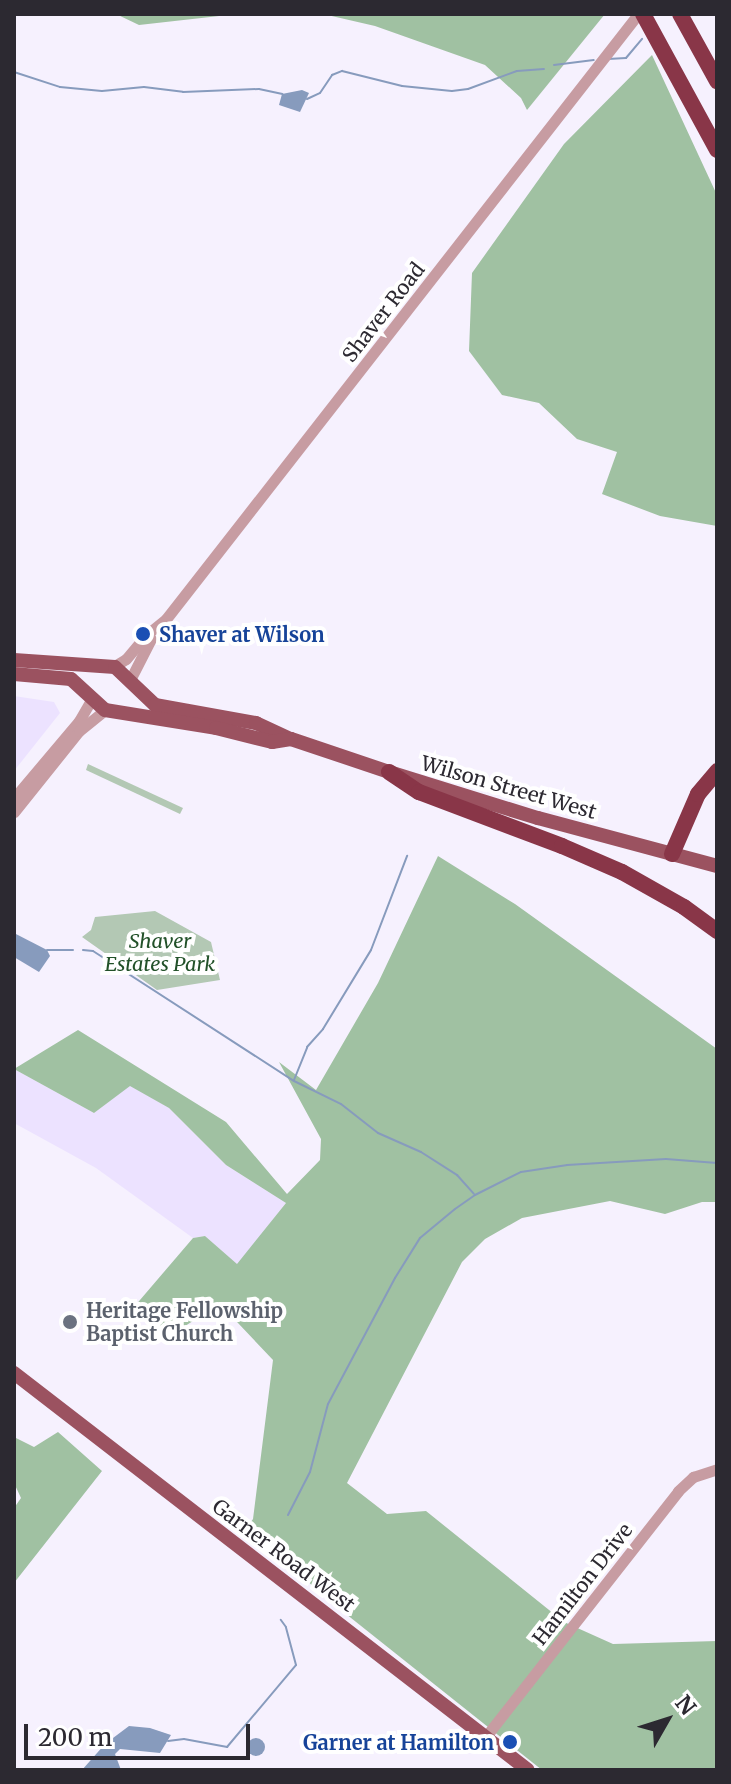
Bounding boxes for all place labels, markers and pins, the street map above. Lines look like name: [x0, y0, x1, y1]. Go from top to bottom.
place label: Shaver at Wilson: [159, 622, 325, 646]
marker: Shaver at Wilson: [134, 625, 152, 643]
place label: Heritage Fellowship Baptist Church: [86, 1298, 283, 1345]
marker: Heritage Fellowship Baptist Church: [61, 1313, 79, 1331]
place label: Garner at Hamilton: [303, 1730, 494, 1754]
marker: Garner at Hamilton: [501, 1733, 519, 1751]

